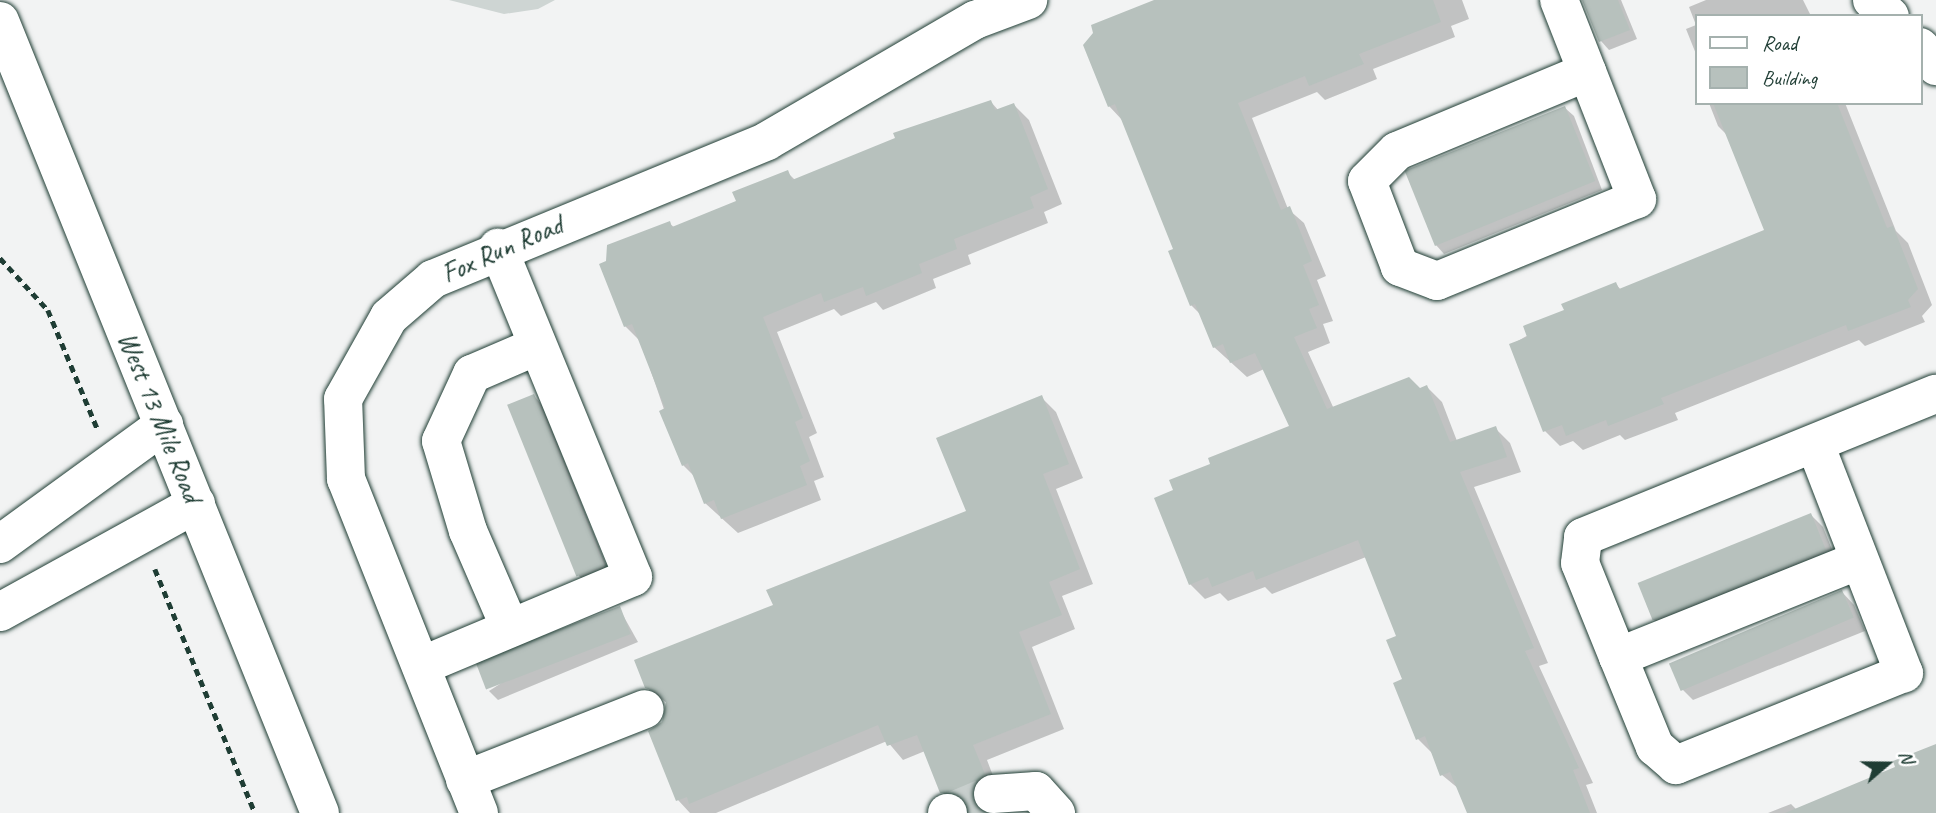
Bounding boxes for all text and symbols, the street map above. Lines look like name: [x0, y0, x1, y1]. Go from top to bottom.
legend: [1694, 14, 1922, 105]
text: Road: [1762, 30, 1797, 56]
text: Building: [1762, 65, 1817, 91]
street label: Fox Run Road: [436, 207, 568, 291]
street label: West 13 Mile Road: [111, 327, 209, 507]
north arrow: [1852, 729, 1922, 799]
text: N: [1893, 747, 1920, 766]

